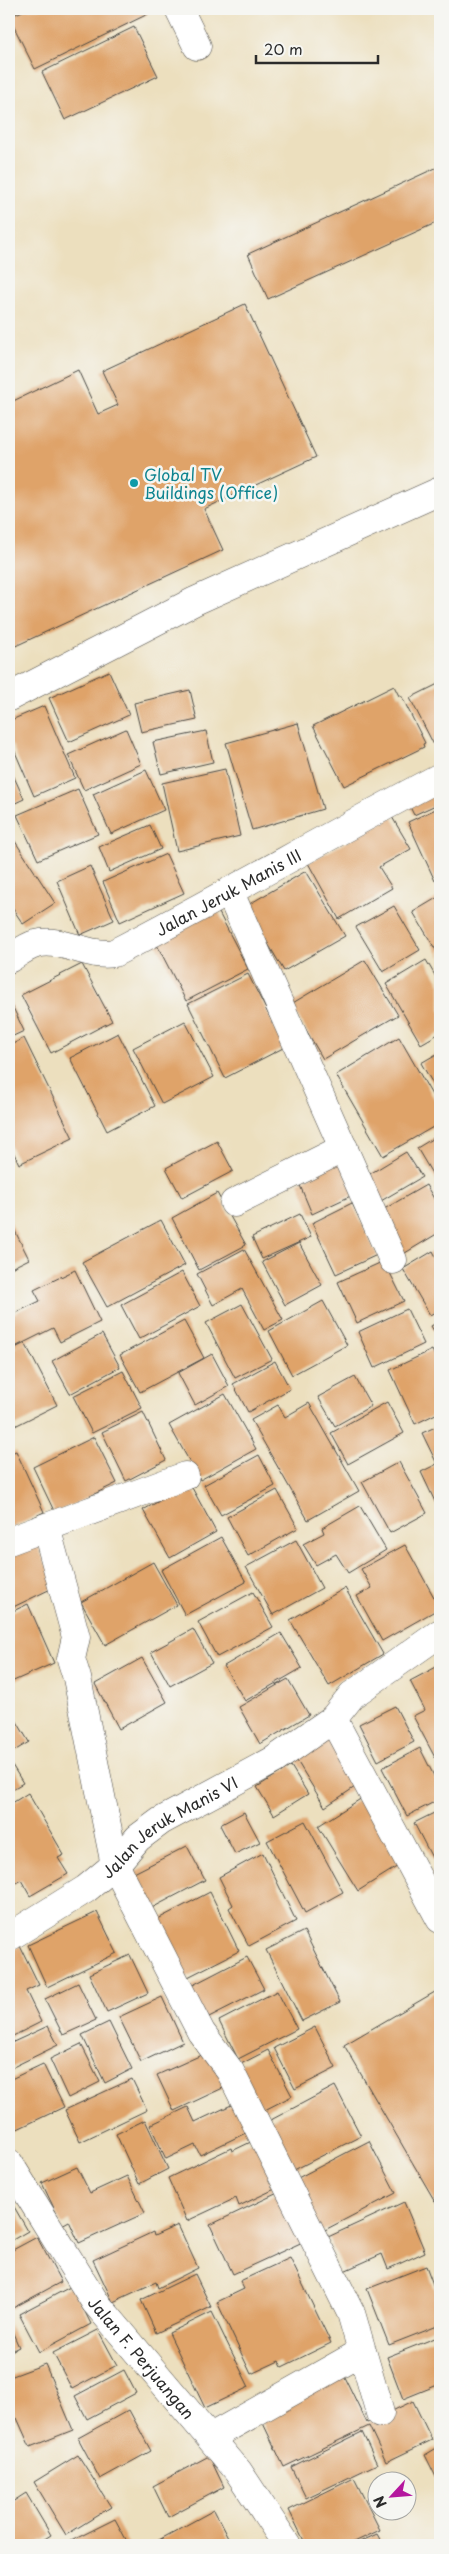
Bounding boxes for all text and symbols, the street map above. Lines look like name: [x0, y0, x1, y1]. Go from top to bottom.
scale bar: [256, 32, 379, 64]
text: 20 m: [264, 37, 303, 60]
place label: Global TV Buildings (Office): [144, 462, 278, 504]
marker: Global TV Buildings (Office): [128, 477, 140, 489]
street label: Jalan Jeruk Manis III: [151, 842, 305, 941]
street label: Jalan Jeruk Manis VI: [96, 1770, 242, 1883]
street label: Jalan F. Perjuangan: [83, 2291, 201, 2424]
north arrow: [366, 2472, 416, 2522]
text: N: [368, 2492, 392, 2512]

